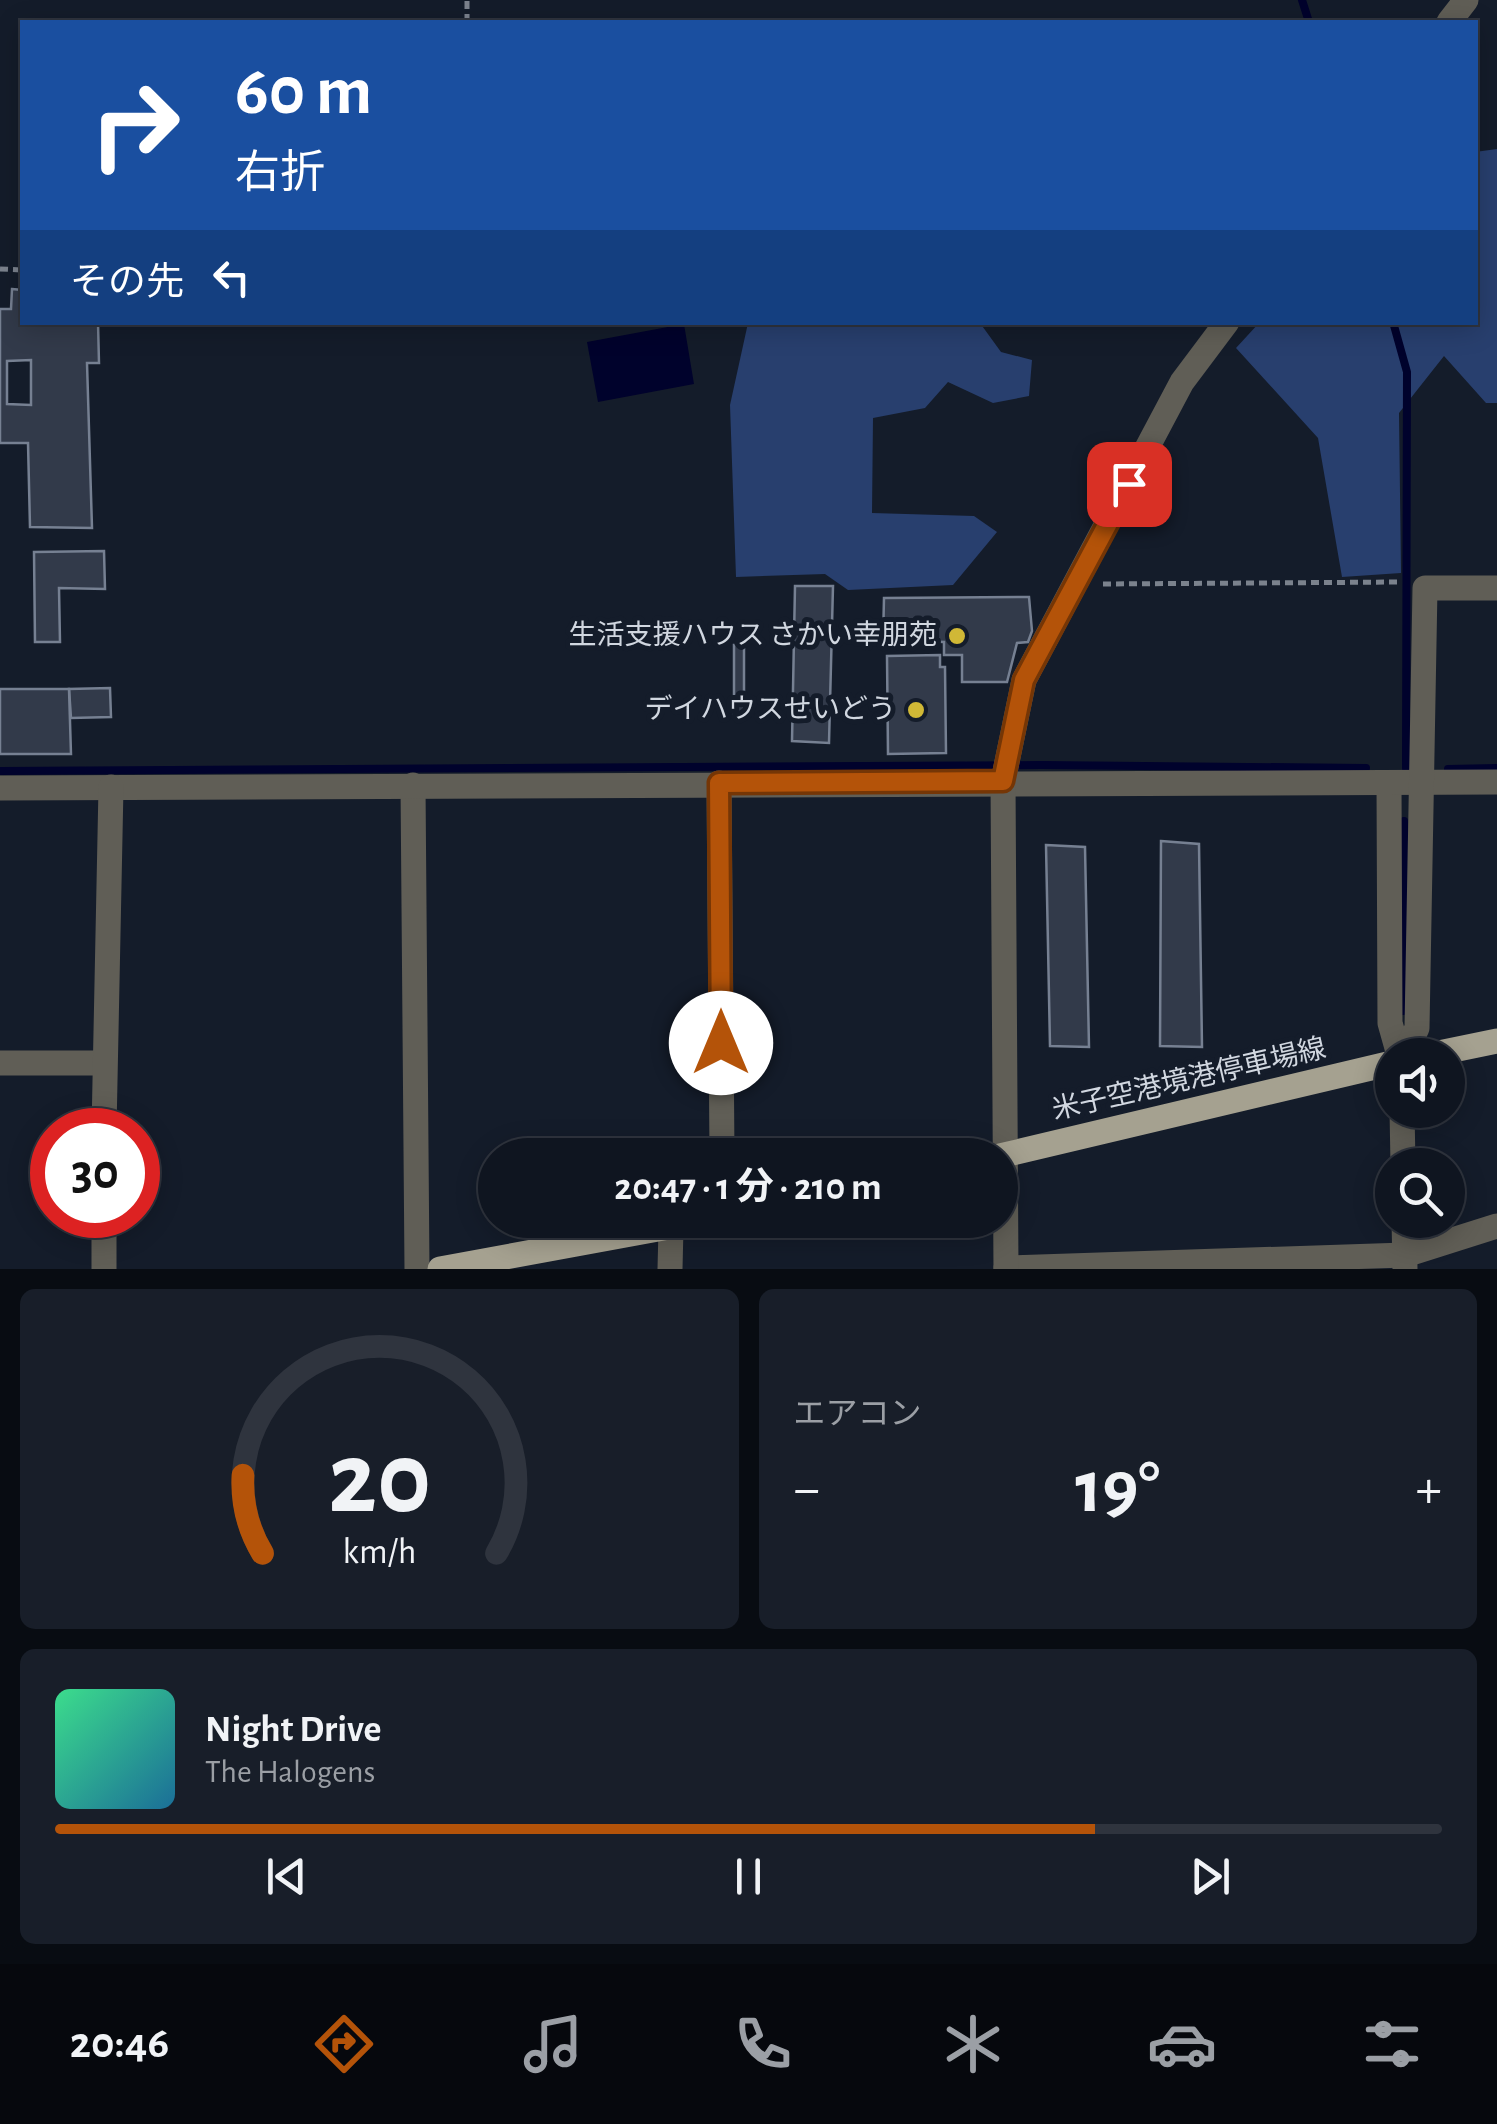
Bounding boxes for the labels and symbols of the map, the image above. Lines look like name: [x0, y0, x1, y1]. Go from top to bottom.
pin: [1087, 442, 1172, 527]
place label: 生活支援ハウス さかい幸朋苑: [568, 620, 937, 650]
marker: 生活支援ハウス さかい幸朋苑: [946, 625, 968, 647]
place label: デイハウスせいどう: [645, 694, 896, 724]
marker: デイハウスせいどう: [905, 699, 927, 721]
position arrow: [669, 991, 773, 1095]
street label: 米子空港境港停車場線: [1049, 1033, 1329, 1125]
speed limit sign: 30: [30, 1108, 160, 1238]

